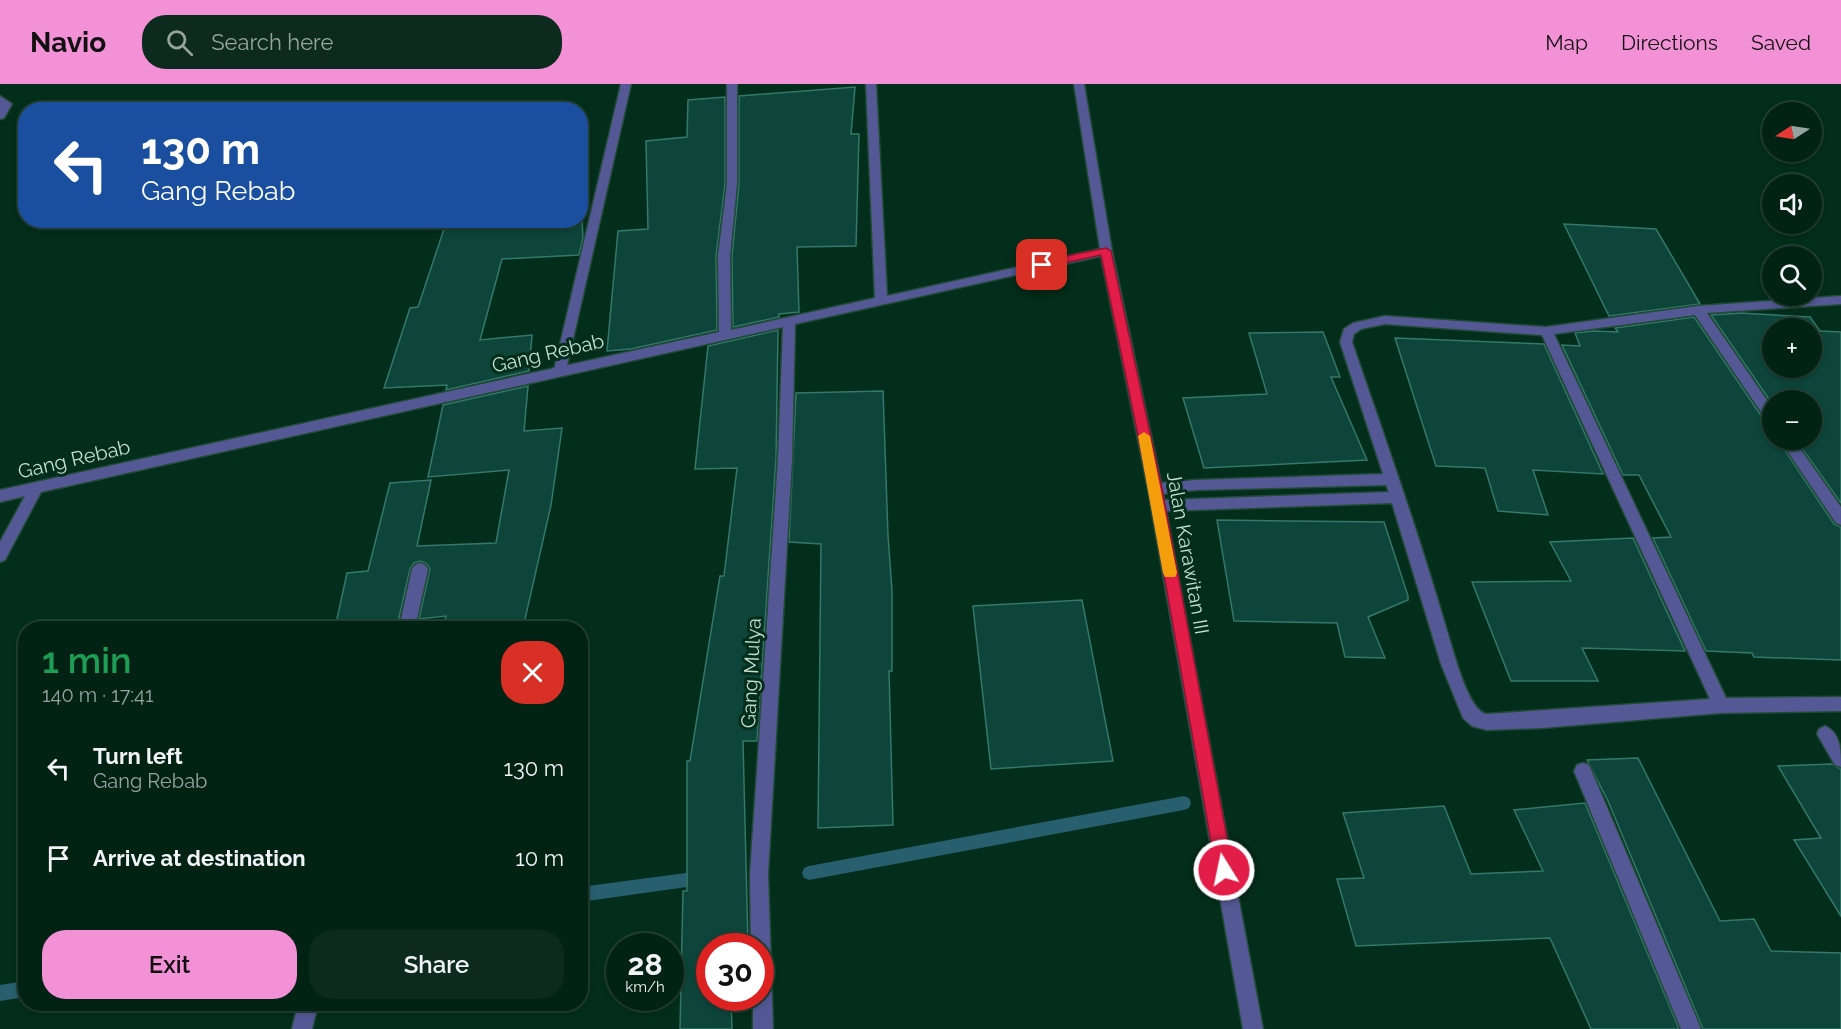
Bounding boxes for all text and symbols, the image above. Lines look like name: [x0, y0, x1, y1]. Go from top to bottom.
search box: [142, 15, 562, 69]
text: Navio: [30, 26, 106, 59]
icon: search: [163, 26, 196, 59]
text: Search here: [211, 29, 333, 55]
text: Map: [1545, 30, 1588, 55]
text: Directions: [1621, 30, 1718, 55]
text: Saved: [1751, 30, 1811, 55]
north arrow: [1762, 102, 1822, 162]
map controls: [1762, 102, 1822, 450]
text: 130 m: [141, 125, 260, 174]
icon: left: [42, 126, 120, 204]
button: sound: [1762, 174, 1822, 234]
text: Gang Rebab: [141, 175, 295, 206]
pin: [1016, 239, 1067, 290]
button: search: [1762, 246, 1822, 306]
icon: arrive: [1025, 248, 1058, 281]
button: +: [1762, 318, 1822, 378]
street label: Gang Rebab: [490, 328, 606, 378]
button: −: [1762, 390, 1822, 450]
street label: Gang Rebab: [16, 434, 132, 484]
street label: Jalan Karawitan III: [1162, 470, 1214, 636]
street label: Gang Mulya: [736, 617, 766, 729]
text: 1 min: [42, 639, 131, 681]
button: close: [501, 641, 564, 704]
text: 140 m · 17:41: [42, 683, 154, 707]
text: Turn left: [93, 743, 183, 769]
icon: left: [42, 752, 75, 785]
text: 130 m: [504, 755, 564, 781]
text: Gang Rebab: [93, 769, 207, 793]
position arrow: [1192, 838, 1256, 902]
icon: arrive: [42, 842, 75, 875]
text: Arrive at destination: [93, 845, 306, 871]
text: 10 m: [515, 845, 564, 871]
button: Exit: [42, 930, 297, 999]
button: Share: [309, 930, 564, 999]
speed limit sign: 30: [696, 933, 774, 1011]
text: 28: [627, 947, 663, 982]
text: km/h: [625, 978, 665, 996]

